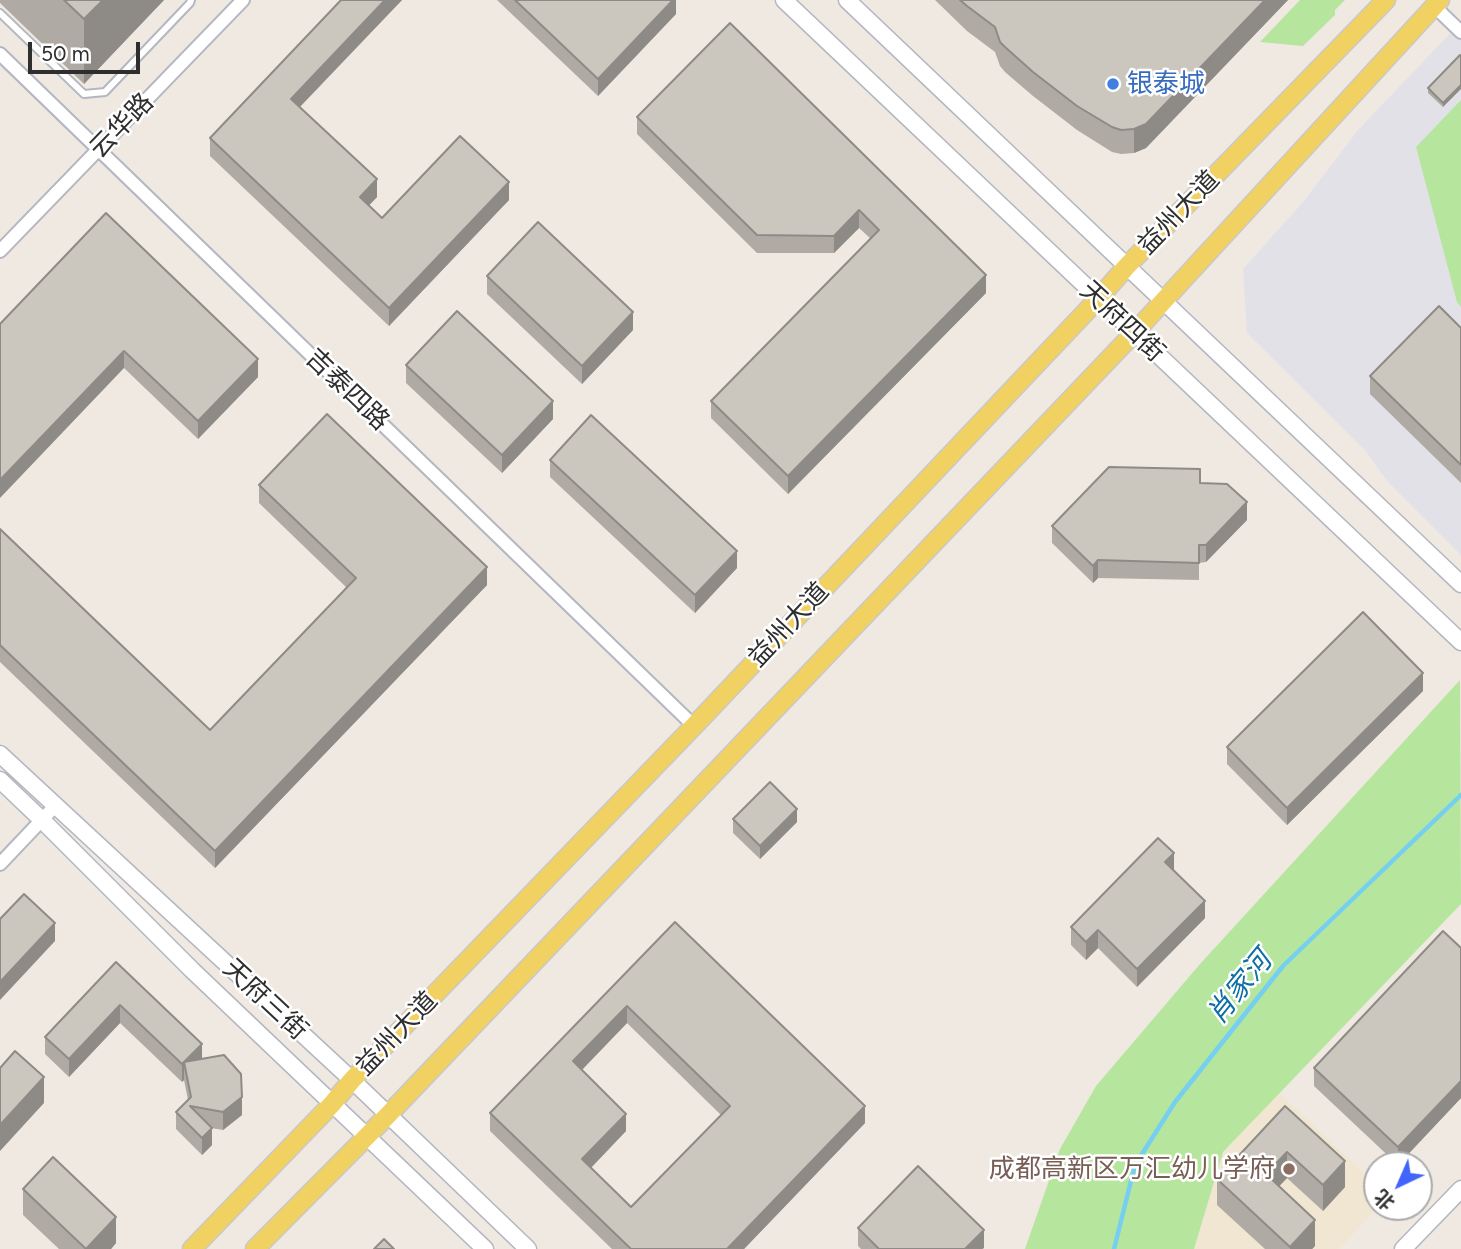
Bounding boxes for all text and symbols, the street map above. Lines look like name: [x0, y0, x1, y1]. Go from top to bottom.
scale bar: [32, 28, 144, 72]
text: 50 m: [41, 41, 90, 66]
place label: 银泰城: [1127, 68, 1205, 100]
marker: 银泰城: [1105, 76, 1121, 92]
street label: 云华路: [84, 87, 160, 165]
street label: 益州大道: [1132, 165, 1226, 261]
street label: 天府四街: [1073, 275, 1171, 369]
street label: 吉泰四路: [299, 343, 395, 437]
street label: 益州大道: [742, 576, 836, 674]
water label: 肖家河: [1201, 945, 1279, 1031]
street label: 天府三街: [216, 953, 314, 1047]
street label: 益州大道: [350, 986, 444, 1082]
north arrow: [1363, 1151, 1433, 1221]
place label: 成都高新区万汇幼儿学府: [989, 1153, 1275, 1185]
marker: 成都高新区万汇幼儿学府: [1281, 1161, 1297, 1177]
text: 北: [1370, 1185, 1399, 1215]

